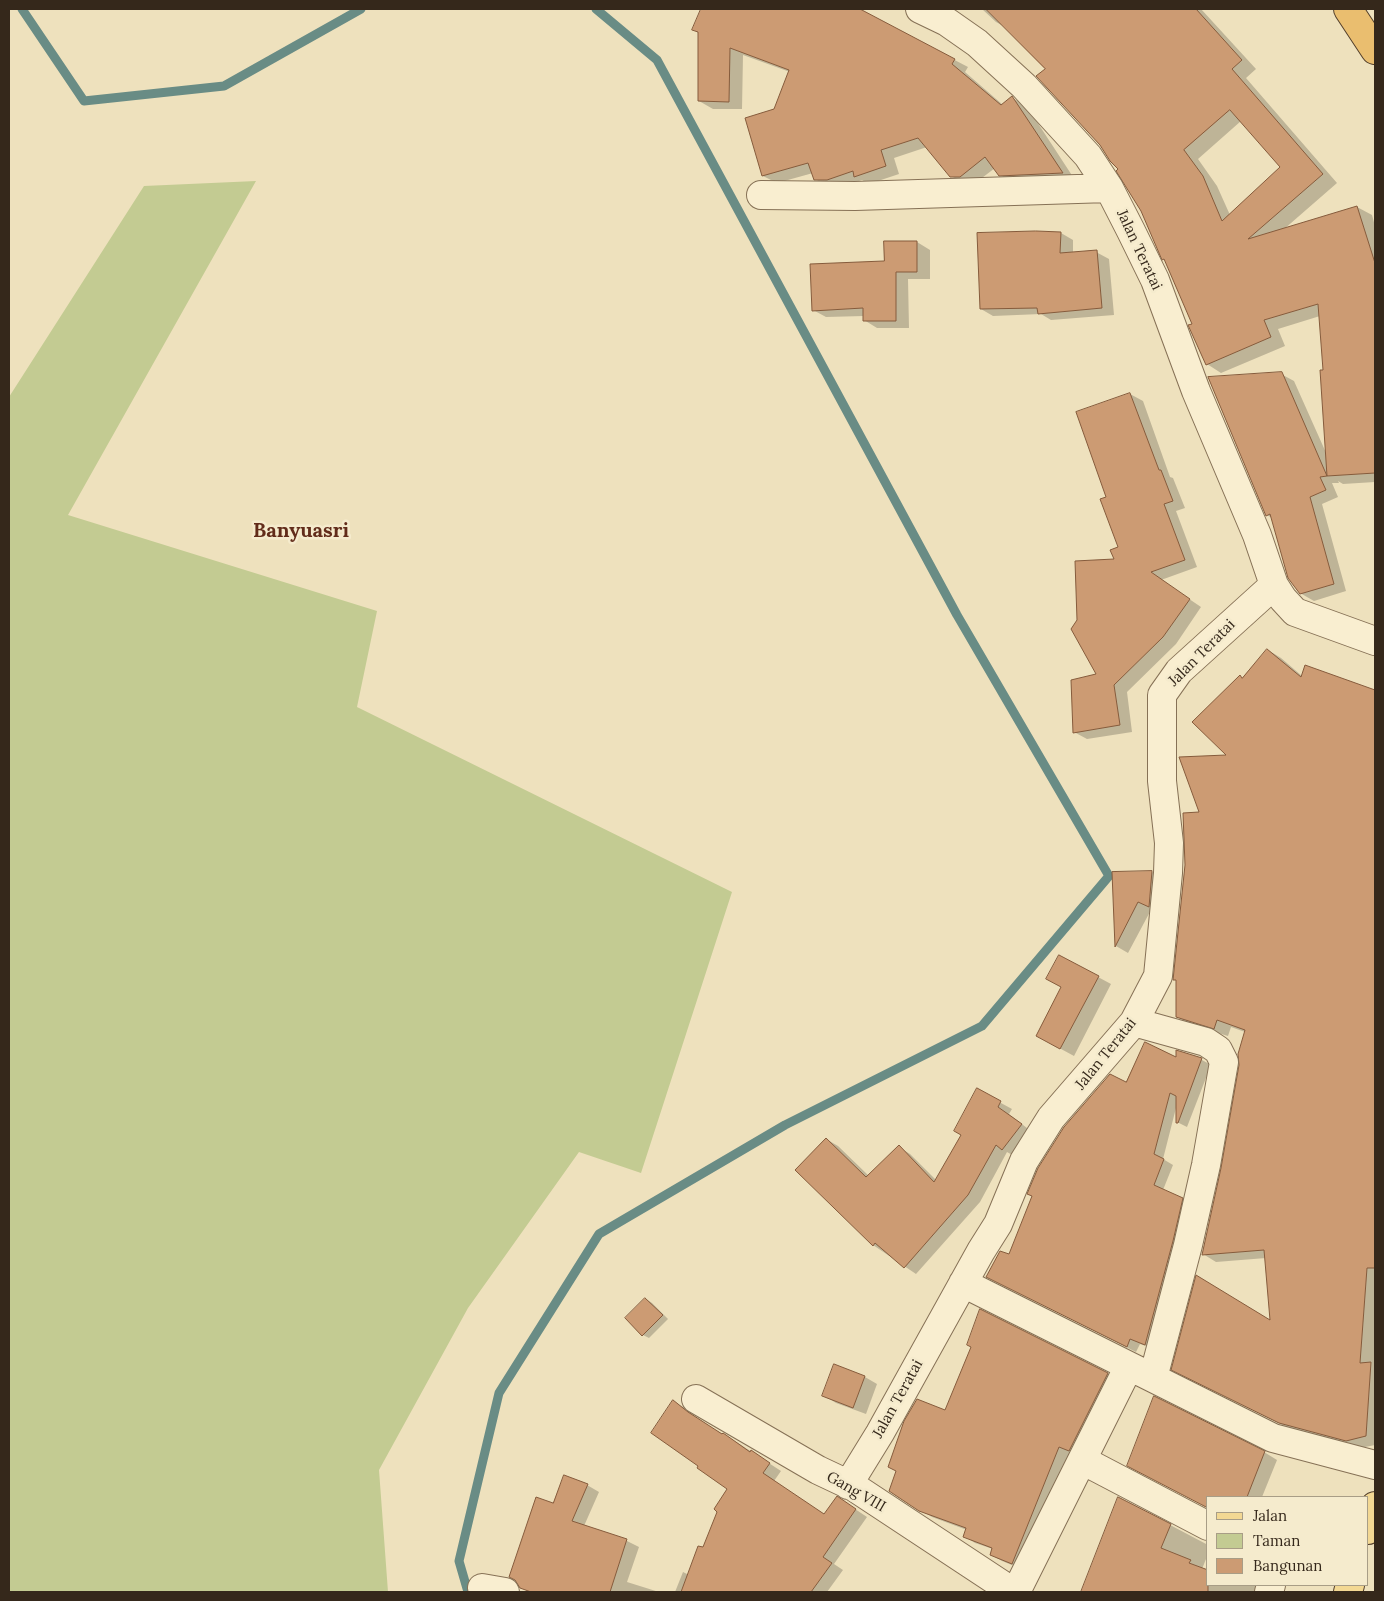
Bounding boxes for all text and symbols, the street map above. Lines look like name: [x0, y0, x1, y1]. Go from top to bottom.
street label: Jalan Teratai: [1113, 207, 1165, 293]
district label: Banyuasri: [253, 519, 349, 543]
street label: Jalan Teratai: [1165, 616, 1239, 690]
street label: Jalan Teratai: [1072, 1015, 1140, 1093]
street label: Jalan Teratai: [869, 1357, 927, 1441]
street label: Gang VIII: [823, 1468, 889, 1516]
legend: [1206, 1496, 1369, 1586]
text: Jalan: [1253, 1506, 1287, 1525]
text: Taman: [1253, 1531, 1300, 1550]
text: Bangunan: [1253, 1556, 1322, 1575]

